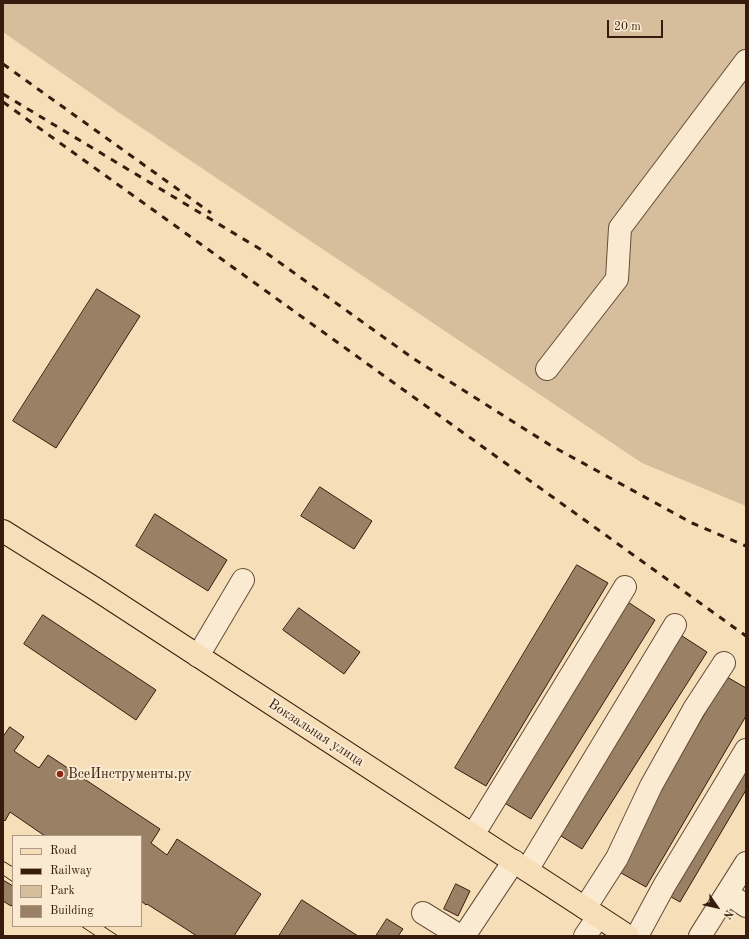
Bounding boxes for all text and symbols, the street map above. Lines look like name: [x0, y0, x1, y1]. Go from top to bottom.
scale bar: [609, 12, 665, 38]
text: 20 m: [614, 21, 641, 33]
street label: Вокзальная улица: [265, 696, 367, 770]
place label: ВсеИнструменты.ру: [68, 766, 192, 782]
marker: ВсеИнструменты.ру: [55, 769, 65, 779]
legend: [12, 835, 142, 927]
text: Road: [50, 845, 77, 857]
text: Railway: [50, 865, 92, 877]
text: Park: [50, 885, 75, 897]
north arrow: [697, 887, 737, 927]
text: Building: [50, 905, 94, 917]
text: N: [720, 907, 734, 921]

